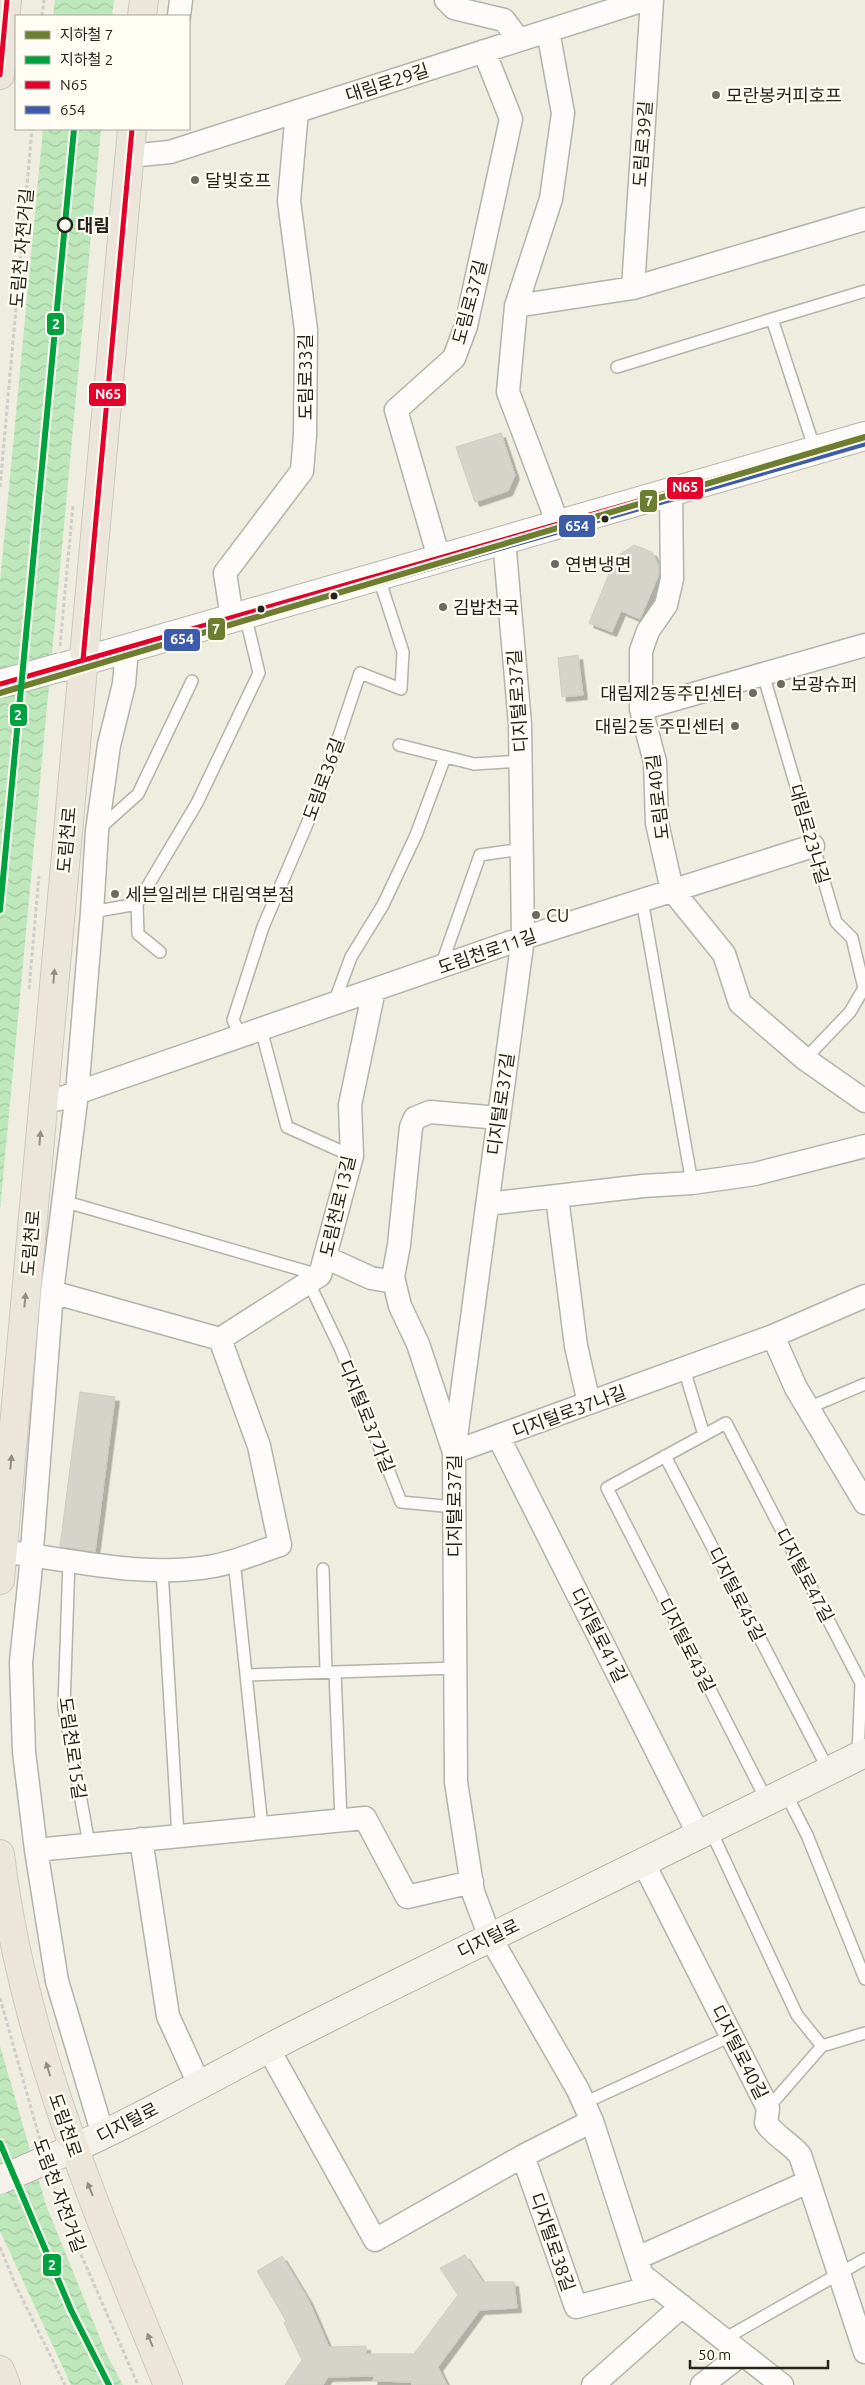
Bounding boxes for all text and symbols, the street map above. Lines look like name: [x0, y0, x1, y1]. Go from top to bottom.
legend: [15, 15, 190, 130]
text: 지하철 7: [60, 26, 113, 43]
text: 지하철 2: [60, 51, 113, 68]
street label: 대림로29길: [343, 59, 431, 105]
text: N65: [60, 76, 88, 93]
place label: 모란봉커피호프: [726, 85, 842, 105]
marker: 모란봉커피호프: [710, 89, 722, 101]
street label: 도림로39길: [629, 100, 655, 188]
text: 654: [60, 101, 85, 118]
place label: 달빛호프: [205, 170, 271, 190]
marker: 달빛호프: [189, 174, 201, 186]
street label: 도림천 자전거길: [6, 187, 36, 309]
place label: 대림: [77, 215, 110, 235]
marker: 대림: [57, 217, 73, 233]
street label: 도림로37길: [448, 258, 490, 346]
line badge: 2: [46, 312, 65, 336]
text: 2: [52, 316, 60, 332]
street label: 도림로33길: [295, 334, 315, 420]
line badge: N65: [88, 382, 127, 407]
text: N65: [95, 386, 121, 402]
line badge: N65: [666, 476, 704, 500]
text: N65: [672, 479, 698, 495]
line badge: 7: [639, 489, 658, 513]
text: 7: [645, 493, 653, 509]
line badge: 654: [558, 514, 596, 538]
unlabelled marker: [600, 514, 610, 524]
text: 654: [565, 518, 589, 534]
place label: 연변냉면: [565, 554, 631, 574]
marker: 연변냉면: [549, 558, 561, 570]
unlabelled marker: [329, 591, 339, 601]
place label: 김밥천국: [453, 597, 519, 617]
marker: 김밥천국: [437, 601, 449, 613]
unlabelled marker: [256, 604, 266, 614]
line badge: 7: [207, 617, 226, 641]
text: 7: [212, 621, 220, 637]
line badge: 654: [163, 628, 201, 652]
text: 654: [170, 631, 194, 647]
street label: 디지털로37길: [503, 649, 531, 753]
place label: 보광슈퍼: [791, 674, 857, 694]
marker: 보광슈퍼: [775, 678, 787, 690]
place label: 대림제2동주민센터: [600, 683, 743, 703]
marker: 대림제2동주민센터: [747, 687, 759, 699]
line badge: 2: [9, 703, 28, 727]
text: 2: [14, 707, 22, 723]
place label: 대림2동 주민센터: [595, 716, 725, 736]
marker: 대림2동 주민센터: [729, 720, 741, 732]
street label: 도림로36길: [299, 735, 347, 823]
street label: 도림로40길: [642, 753, 672, 841]
street label: 대림로23나길: [786, 782, 834, 886]
street label: 도림천로: [53, 806, 79, 874]
place label: 세븐일레븐 대림역본점: [125, 884, 295, 904]
marker: 세븐일레븐 대림역본점: [109, 888, 121, 900]
place label: CU: [546, 905, 569, 925]
marker: CU: [530, 909, 542, 921]
street label: 도림천로11길: [435, 925, 539, 977]
one-way arrow: [50, 968, 58, 984]
street label: 디지털로37길: [483, 1052, 517, 1156]
one-way arrow: [36, 1130, 44, 1146]
street label: 도림천로13길: [316, 1154, 358, 1258]
street label: 도림천로: [17, 1209, 43, 1277]
one-way arrow: [21, 1292, 29, 1308]
street label: 디지털로37가길: [335, 1357, 399, 1475]
street label: 디지털로37나길: [509, 1381, 629, 1441]
one-way arrow: [7, 1453, 15, 1469]
street label: 디지털로37길: [444, 1454, 464, 1558]
street label: 디지털로47길: [772, 1525, 838, 1625]
street label: 디지털로45길: [705, 1544, 769, 1644]
street label: 디지털로41길: [567, 1585, 631, 1685]
street label: 디지털로43길: [655, 1595, 719, 1695]
street label: 도림천로15길: [56, 1696, 90, 1800]
street label: 디지털로: [454, 1914, 522, 1962]
street label: 디지털로40길: [708, 2002, 772, 2102]
one-way arrow: [43, 2062, 51, 2077]
street label: 도림천로: [46, 2090, 86, 2160]
street label: 디지털로: [93, 2098, 161, 2146]
street label: 도림천 자전거길: [30, 2135, 90, 2255]
one-way arrow: [86, 2181, 94, 2196]
street label: 디지털로38길: [527, 2190, 579, 2294]
line badge: 2: [42, 2253, 62, 2277]
text: 2: [48, 2257, 56, 2273]
one-way arrow: [145, 2333, 153, 2347]
scale bar: [690, 2338, 828, 2370]
text: 50 m: [698, 2346, 731, 2363]

